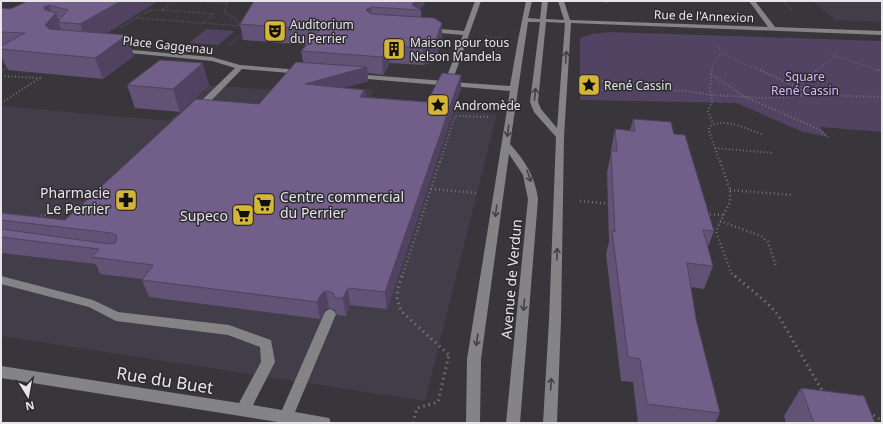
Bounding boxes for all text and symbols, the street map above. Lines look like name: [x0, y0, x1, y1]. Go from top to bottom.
street label: Rue de l'Annexion: [654, 6, 754, 26]
place label: Auditorium du Perrier: [290, 16, 354, 47]
theatre icon: Auditorium du Perrier: [262, 18, 288, 44]
street label: Place Gaggenau: [122, 32, 214, 58]
place label: Maison pour tous Nelson Mandela: [410, 34, 509, 65]
building icon: Maison pour tous Nelson Mandela: [381, 36, 407, 62]
one-way arrow: [562, 51, 569, 64]
park label: Square René Cassin: [771, 68, 839, 99]
place icon: René Cassin: [576, 72, 602, 98]
place label: René Cassin: [604, 77, 672, 94]
one-way arrow: [531, 88, 539, 101]
place icon: Andromède: [425, 92, 451, 118]
place label: Andromède: [454, 97, 521, 114]
one-way arrow: [504, 124, 512, 137]
one-way arrow: [526, 170, 533, 183]
place label: Pharmacie Le Perrier: [40, 183, 110, 218]
pharmacy icon: Pharmacie Le Perrier: [113, 187, 139, 213]
place label: Centre commercial du Perrier: [280, 187, 404, 222]
supermarket icon: Centre commercial du Perrier: [251, 191, 277, 217]
supermarket icon: Supeco: [230, 202, 256, 228]
one-way arrow: [492, 204, 500, 217]
place label: Supeco: [180, 206, 228, 225]
street label: Avenue de Verdun: [496, 218, 526, 340]
one-way arrow: [553, 248, 561, 261]
one-way arrow: [520, 298, 527, 311]
one-way arrow: [473, 333, 481, 346]
street label: Rue du Buet: [115, 361, 215, 399]
north arrow: [8, 376, 48, 416]
one-way arrow: [548, 378, 555, 391]
text: N: [24, 398, 36, 415]

